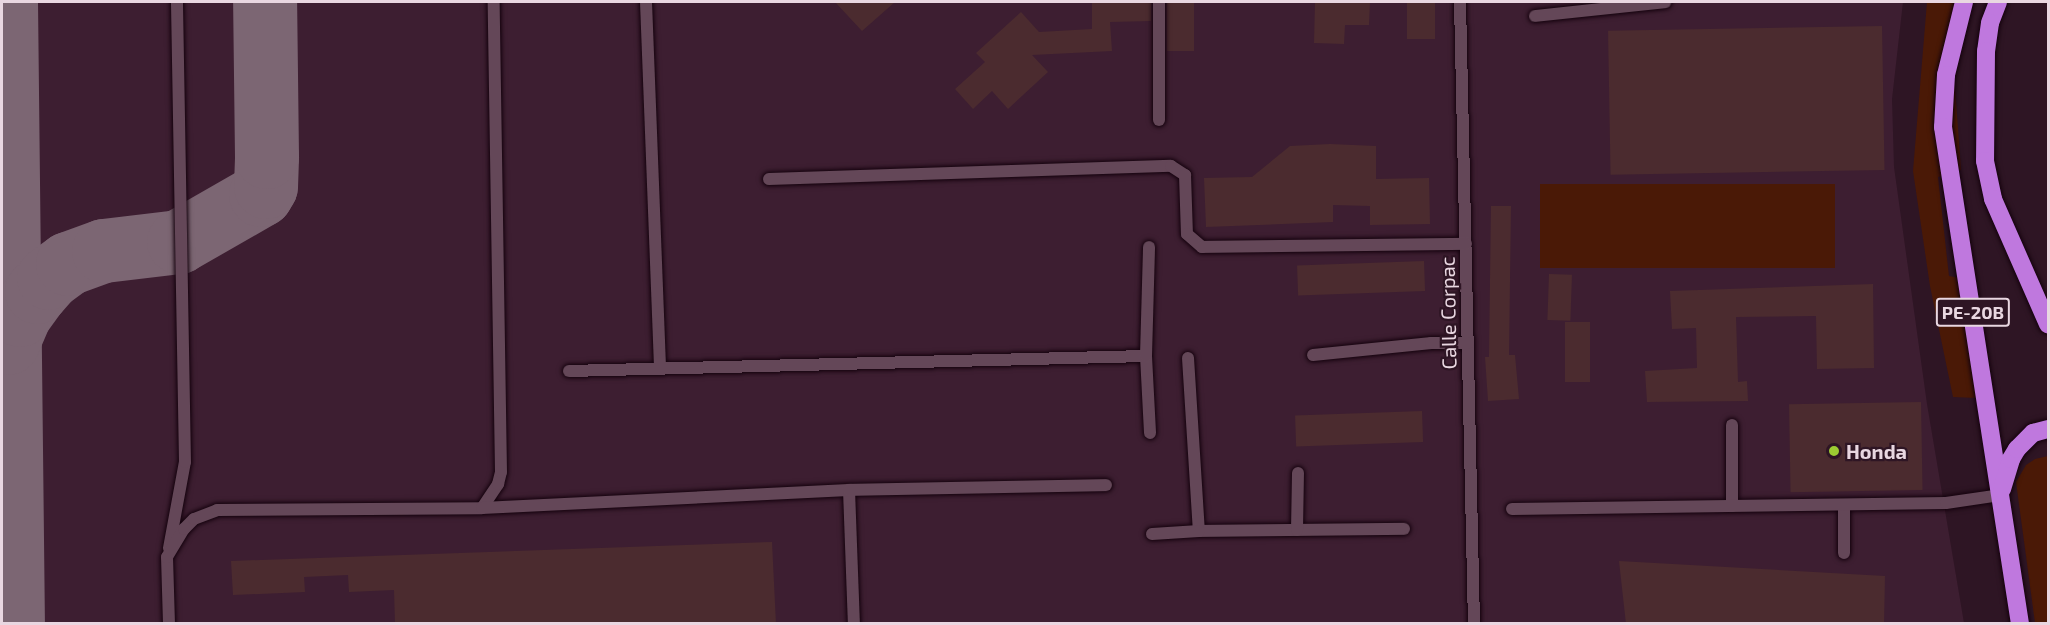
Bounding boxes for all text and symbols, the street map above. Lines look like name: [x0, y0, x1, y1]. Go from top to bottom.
street label: Calle Corpac: [1435, 256, 1461, 370]
road number: PE-20B: [1936, 297, 2010, 327]
place label: Honda: [1846, 439, 1907, 463]
marker: Honda: [1827, 444, 1841, 458]

